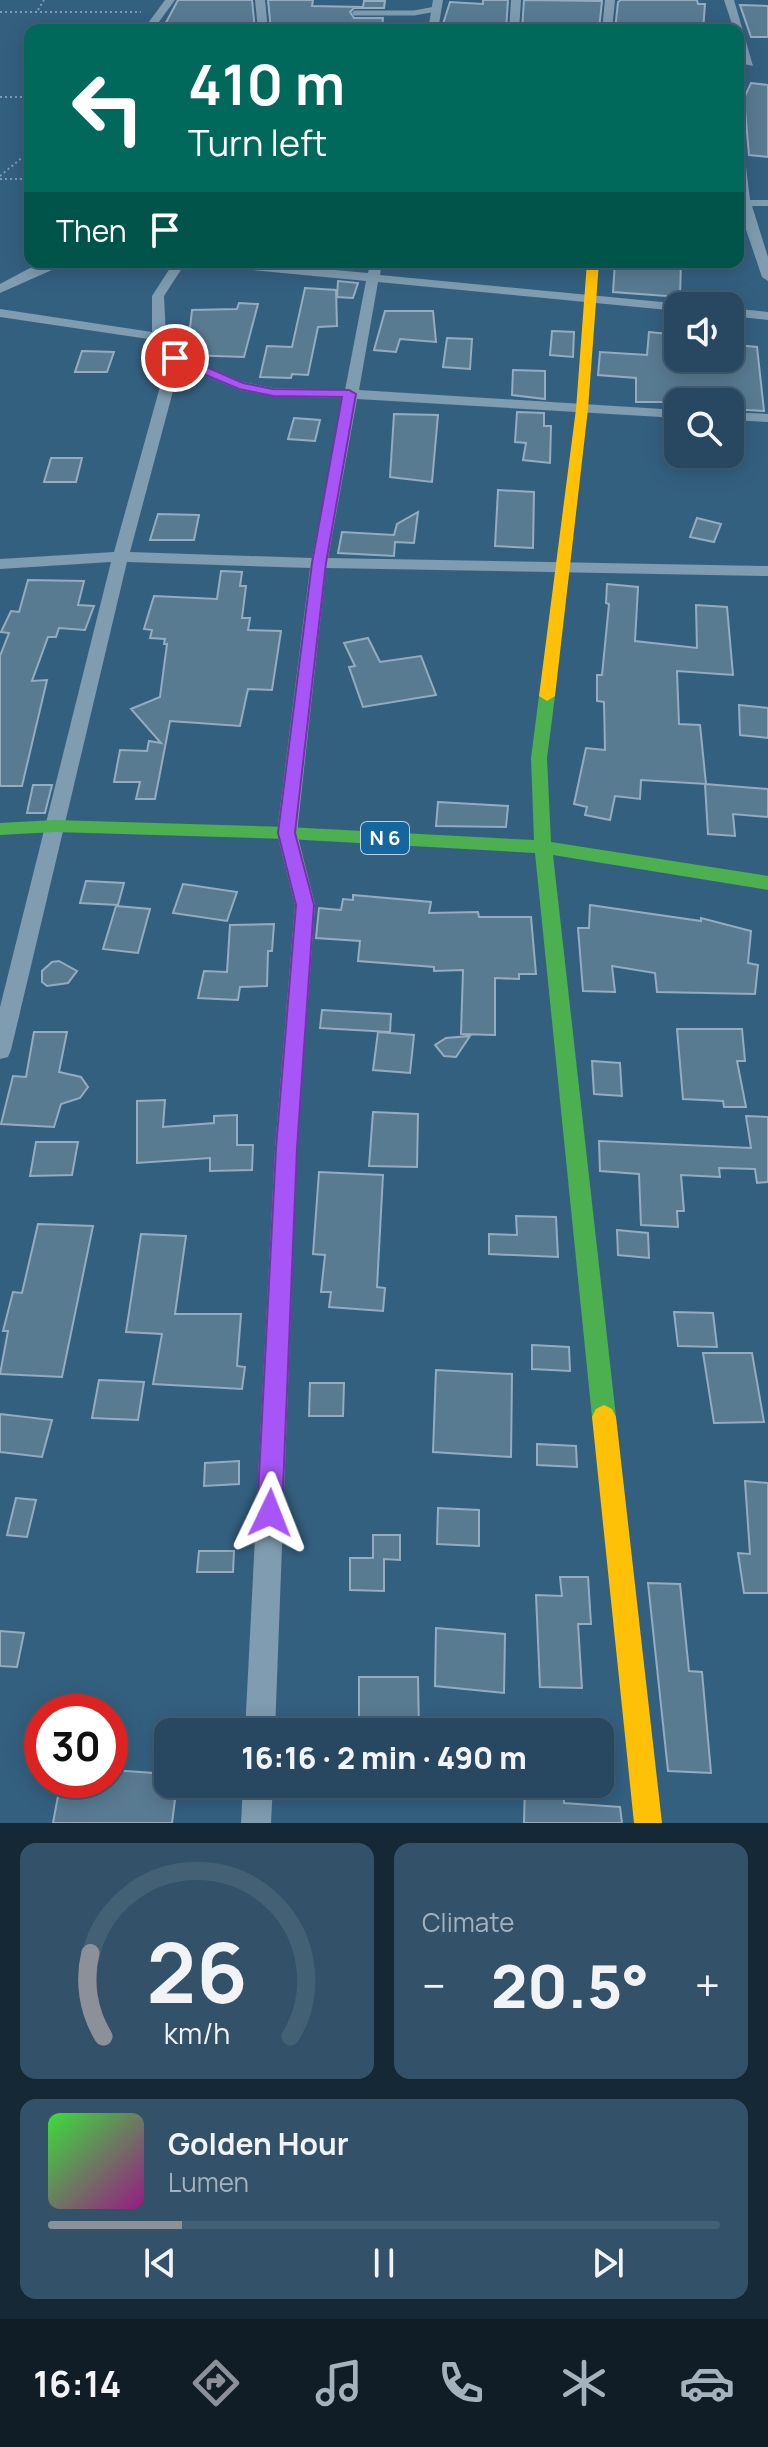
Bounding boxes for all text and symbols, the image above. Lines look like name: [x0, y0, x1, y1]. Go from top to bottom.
text: 410 m: [188, 45, 345, 122]
icon: left: [56, 56, 160, 160]
text: Turn left: [188, 118, 327, 167]
icon: arrive: [143, 208, 187, 252]
text: Then: [56, 210, 127, 251]
map controls: [664, 292, 744, 468]
button: sound: [664, 292, 744, 372]
pin: [141, 324, 209, 392]
icon: arrive: [153, 336, 197, 380]
button: search: [664, 388, 744, 468]
road number: N 6: [361, 822, 409, 854]
position arrow: [228, 1471, 312, 1555]
speed limit sign: 30: [24, 1694, 128, 1798]
text: 16:16 · 2 min · 490 m: [241, 1737, 527, 1778]
text: Climate: [422, 1904, 514, 1940]
text: 26: [146, 1914, 248, 2028]
text: 20.5°: [491, 1944, 649, 2026]
text: −: [422, 1955, 446, 2015]
text: +: [695, 1955, 720, 2015]
text: km/h: [164, 2014, 230, 2053]
text: Golden Hour: [168, 2123, 349, 2164]
text: Lumen: [168, 2164, 249, 2200]
icon: previous: [138, 2241, 182, 2285]
icon: pause: [362, 2241, 406, 2285]
icon: next: [586, 2241, 630, 2285]
icon: directions: [188, 2355, 244, 2411]
icon: music: [311, 2355, 367, 2411]
icon: phone: [433, 2355, 489, 2411]
icon: climate: [556, 2355, 612, 2411]
icon: car: [679, 2355, 735, 2411]
text: 16:14: [33, 2359, 121, 2408]

